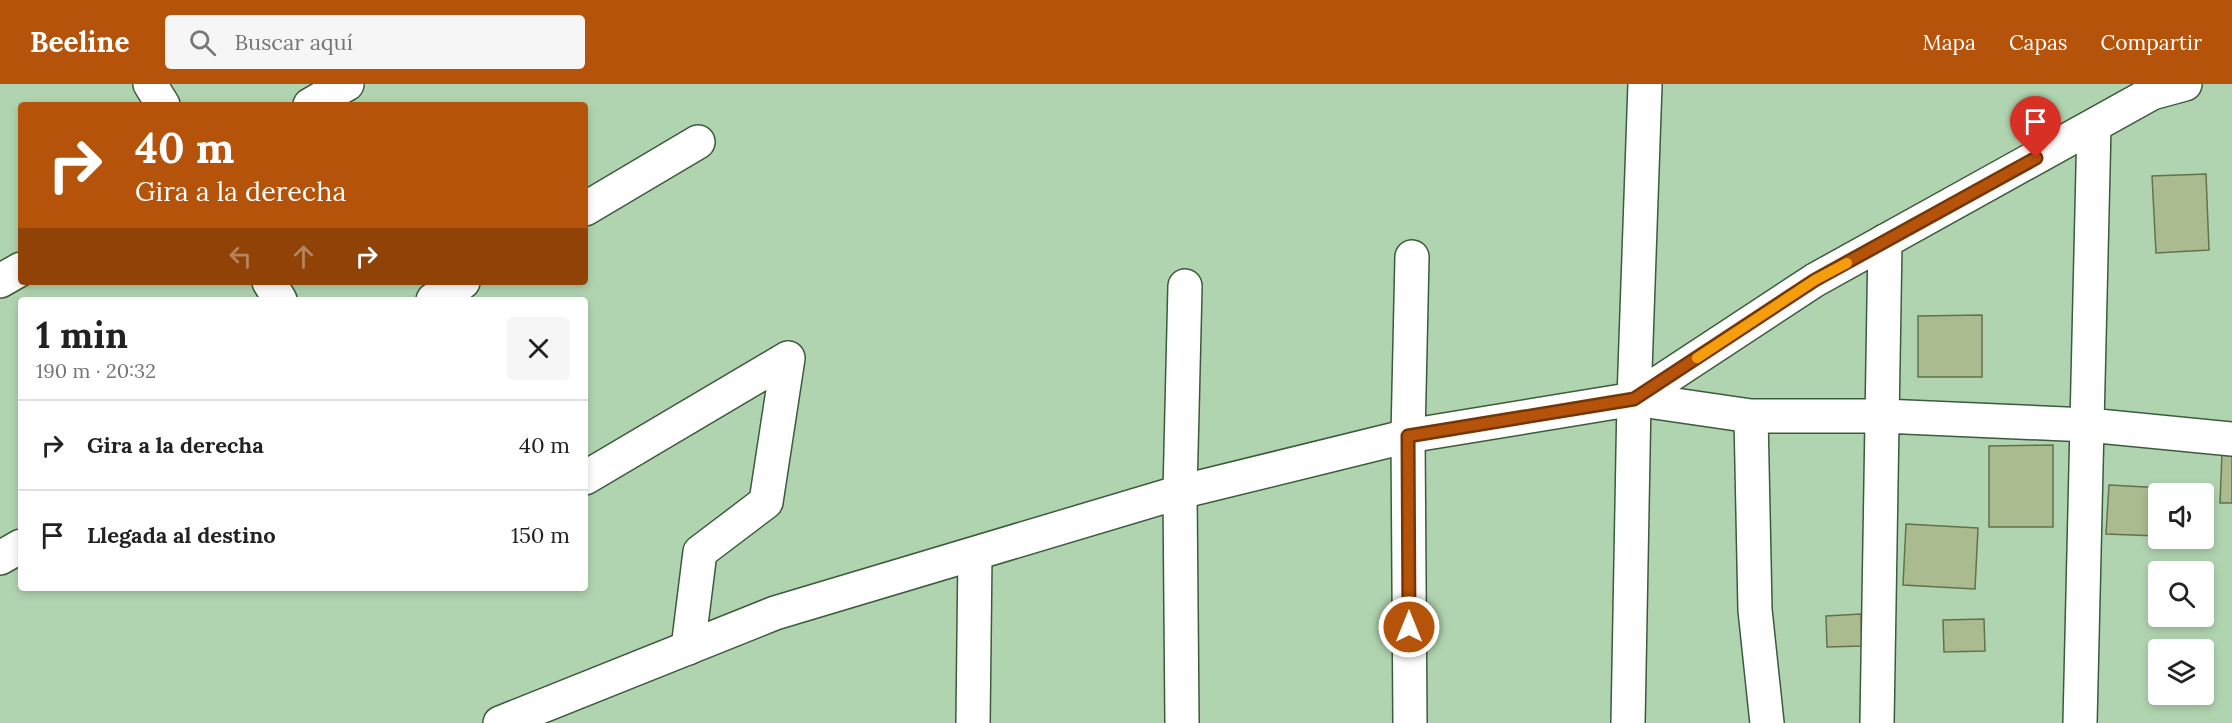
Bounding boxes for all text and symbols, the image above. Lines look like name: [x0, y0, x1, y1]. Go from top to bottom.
search box: [165, 15, 585, 69]
text: Beeline: [30, 24, 129, 60]
icon: search: [186, 26, 219, 59]
text: Buscar aquí: [234, 28, 353, 56]
text: Mapa: [1922, 29, 1976, 56]
text: Capas: [2009, 29, 2068, 56]
text: Compartir: [2101, 29, 2202, 56]
pin: [2010, 96, 2061, 158]
icon: arrive: [2019, 105, 2052, 138]
text: 40 m: [135, 121, 234, 175]
icon: right: [36, 126, 114, 204]
text: Gira a la derecha: [135, 174, 346, 208]
icon: left: [224, 240, 257, 273]
icon: ahead: [287, 240, 320, 273]
icon: right: [350, 240, 383, 273]
text: 1 min: [36, 312, 128, 358]
button: close: [507, 317, 570, 380]
text: 190 m · 20:32: [36, 358, 156, 383]
icon: right: [36, 429, 69, 462]
text: Gira a la derecha: [87, 431, 264, 459]
text: 40 m: [519, 431, 570, 459]
map controls: [2148, 483, 2214, 705]
button: sound: [2148, 483, 2214, 549]
icon: arrive: [36, 519, 69, 552]
text: Llegada al destino: [87, 521, 276, 549]
text: 150 m: [511, 521, 570, 549]
button: search: [2148, 561, 2214, 627]
position arrow: [1377, 595, 1441, 659]
button: layers: [2148, 639, 2214, 705]

